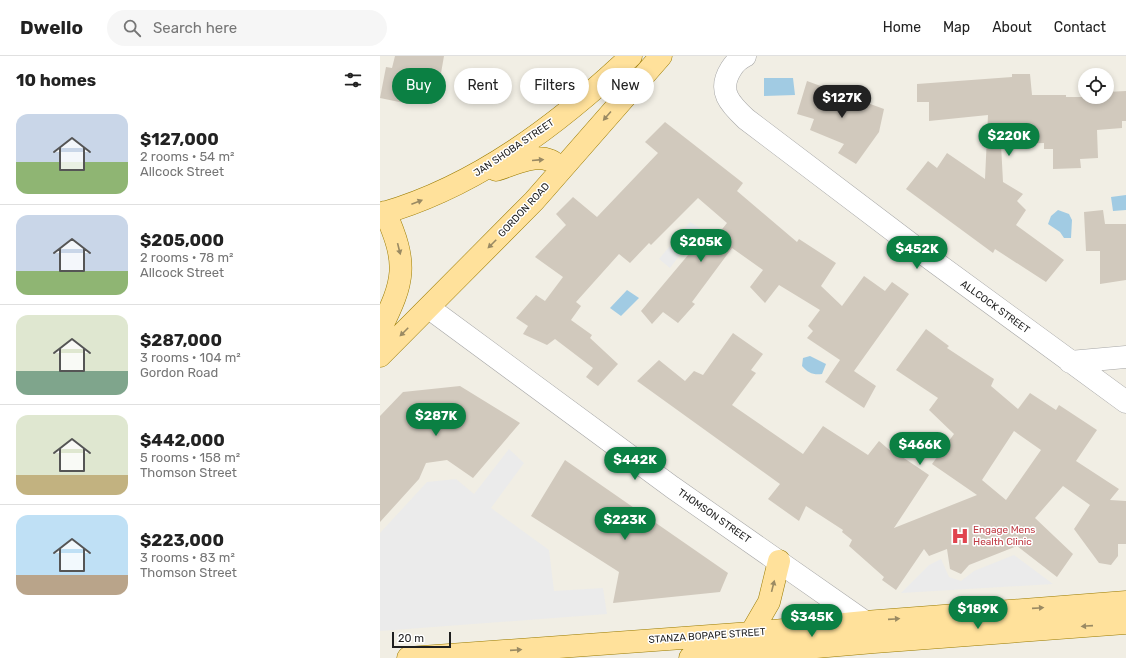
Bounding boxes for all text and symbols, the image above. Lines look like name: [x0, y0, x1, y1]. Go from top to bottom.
search box: [107, 10, 387, 46]
text: Dwello: [20, 16, 83, 39]
icon: search: [121, 17, 143, 39]
text: Search here: [153, 19, 237, 37]
text: Home: [883, 19, 921, 36]
text: Map: [943, 19, 970, 36]
text: About: [992, 19, 1032, 36]
text: Contact: [1054, 19, 1106, 36]
chip: Buy: [392, 68, 446, 104]
chip: Rent: [454, 68, 512, 104]
chip: Filters: [520, 68, 589, 104]
chip: New: [597, 68, 654, 104]
map controls: [1078, 68, 1114, 104]
button: locate: [1078, 68, 1114, 104]
icon: filters: [342, 69, 364, 91]
text: 10 homes: [16, 70, 96, 90]
pin: $127K: [814, 85, 870, 119]
text: $127K: [822, 90, 862, 105]
one-way arrow: [603, 111, 612, 122]
street label: JAN SHOBA STREET: [472, 117, 557, 179]
pin: $220K: [981, 123, 1037, 157]
text: $220K: [987, 128, 1031, 143]
text: $127,000: [140, 129, 219, 149]
icon: home: [48, 130, 96, 178]
text: 2 rooms · 54 m²: [140, 149, 234, 164]
one-way arrow: [532, 156, 544, 163]
text: Allcock Street: [140, 164, 224, 179]
street label: GORDON ROAD: [496, 180, 552, 240]
one-way arrow: [412, 198, 424, 204]
pin: $205K: [673, 229, 729, 263]
text: $205,000: [140, 230, 224, 250]
icon: home: [48, 231, 96, 279]
text: $205K: [680, 234, 723, 249]
pin: $452K: [889, 236, 945, 270]
one-way arrow: [487, 239, 497, 249]
text: $452K: [895, 241, 939, 256]
one-way arrow: [396, 243, 402, 255]
text: 2 rooms · 78 m²: [140, 250, 234, 265]
text: Allcock Street: [140, 265, 224, 280]
street label: ALLCOCK STREET: [958, 278, 1032, 336]
one-way arrow: [399, 327, 409, 337]
text: $287,000: [140, 330, 222, 350]
icon: home: [48, 331, 96, 379]
text: 3 rooms · 104 m²: [140, 350, 241, 365]
text: Gordon Road: [140, 365, 218, 380]
pin: $287K: [408, 403, 464, 437]
text: $287K: [415, 408, 457, 423]
text: $442,000: [140, 430, 225, 450]
icon: home: [48, 431, 96, 479]
pin: $466K: [892, 432, 948, 466]
text: $466K: [898, 437, 942, 452]
pin: $442K: [607, 447, 663, 481]
text: 5 rooms · 158 m²: [140, 450, 240, 465]
text: $442K: [613, 452, 657, 467]
text: Thomson Street: [140, 465, 237, 480]
street label: THOMSON STREET: [675, 486, 753, 546]
pin: $223K: [597, 507, 653, 541]
text: $223K: [604, 512, 646, 527]
place label: Engage Mens Health Clinic: [973, 524, 1035, 548]
hospital icon: Engage Mens Health Clinic: [950, 526, 970, 546]
text: $223,000: [140, 530, 224, 550]
icon: home: [48, 531, 96, 579]
text: 3 rooms · 83 m²: [140, 550, 235, 565]
text: Thomson Street: [140, 565, 237, 580]
one-way arrow: [770, 579, 776, 591]
pin: $189K: [950, 596, 1006, 630]
text: $189K: [958, 601, 998, 616]
pin: $345K: [784, 604, 840, 638]
one-way arrow: [1032, 605, 1044, 612]
text: $345K: [790, 609, 834, 624]
one-way arrow: [888, 616, 900, 623]
one-way arrow: [1081, 623, 1093, 630]
street label: STANZA BOPAPE STREET: [648, 626, 766, 646]
scale bar: [392, 630, 451, 649]
text: 20 m: [398, 632, 424, 645]
one-way arrow: [510, 647, 522, 654]

